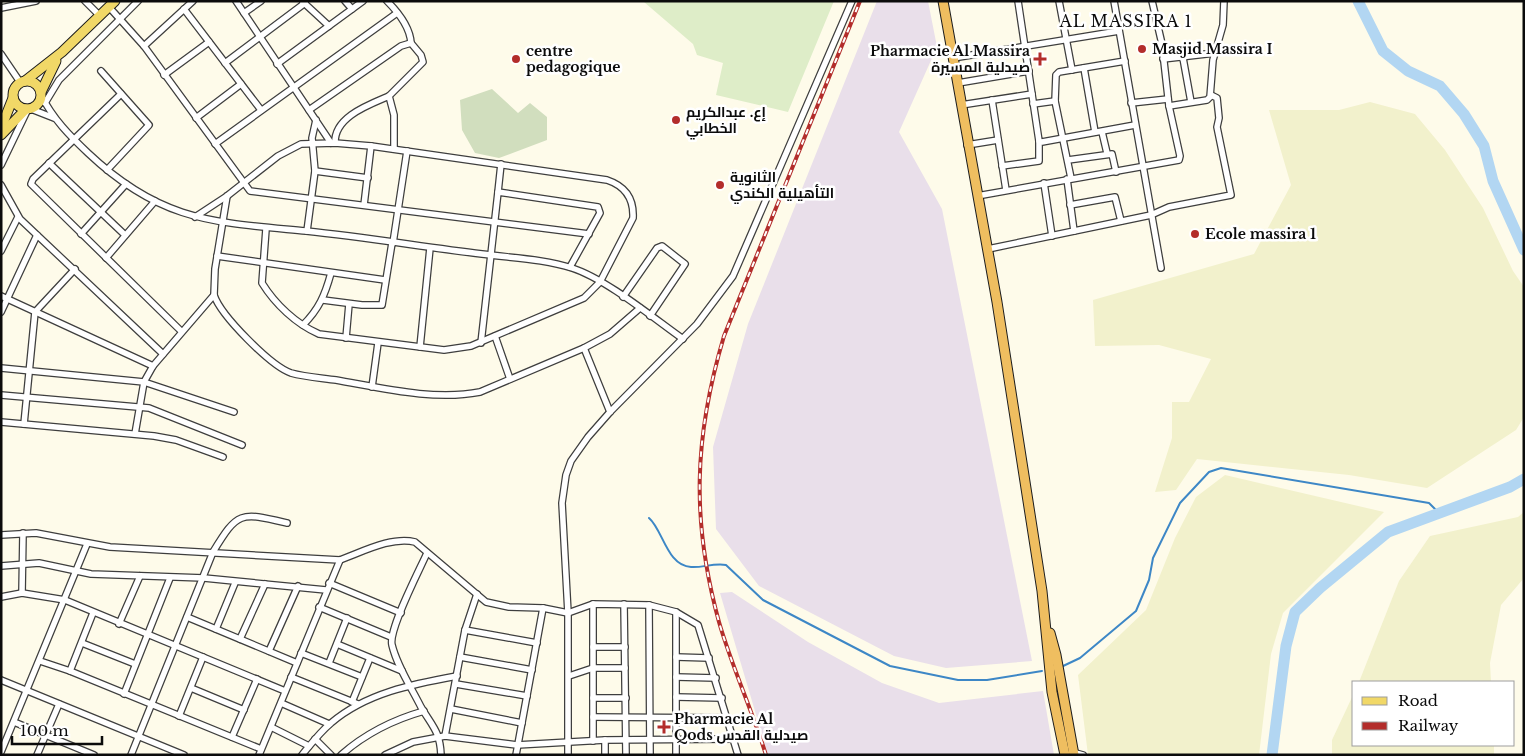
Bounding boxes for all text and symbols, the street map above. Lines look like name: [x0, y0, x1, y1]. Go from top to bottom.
district label: AL MASSIRA 1: [1058, 11, 1193, 31]
place label: Masjid Massira I: [1152, 40, 1273, 58]
place label: centre pedagogique: [526, 42, 621, 76]
place label: Pharmacie Al Massira صيدلية المسيرة: [870, 42, 1030, 76]
marker: Masjid Massira I: [1136, 43, 1148, 55]
marker: centre pedagogique: [510, 53, 522, 65]
marker: Pharmacie Al Massira صيدلية المسيرة: [1034, 53, 1046, 65]
place label: إع. عبدالكريم الخطابي: [686, 103, 766, 140]
marker: إع. عبدالكريم الخطابي: [670, 114, 682, 126]
place label: الثانوية التأهيلية الكندي: [730, 168, 834, 204]
marker: الثانوية التأهيلية الكندي: [714, 179, 726, 191]
place label: Ecole massira 1: [1205, 225, 1316, 243]
marker: Ecole massira 1: [1189, 228, 1201, 240]
legend: [1352, 681, 1515, 746]
text: Road: [1398, 691, 1438, 710]
place label: Pharmacie Al Qods صيدلية القدس: [674, 710, 808, 744]
scale bar: [12, 714, 102, 746]
text: Railway: [1398, 716, 1459, 735]
text: 100 m: [20, 721, 69, 740]
marker: Pharmacie Al Qods صيدلية القدس: [658, 721, 670, 733]

